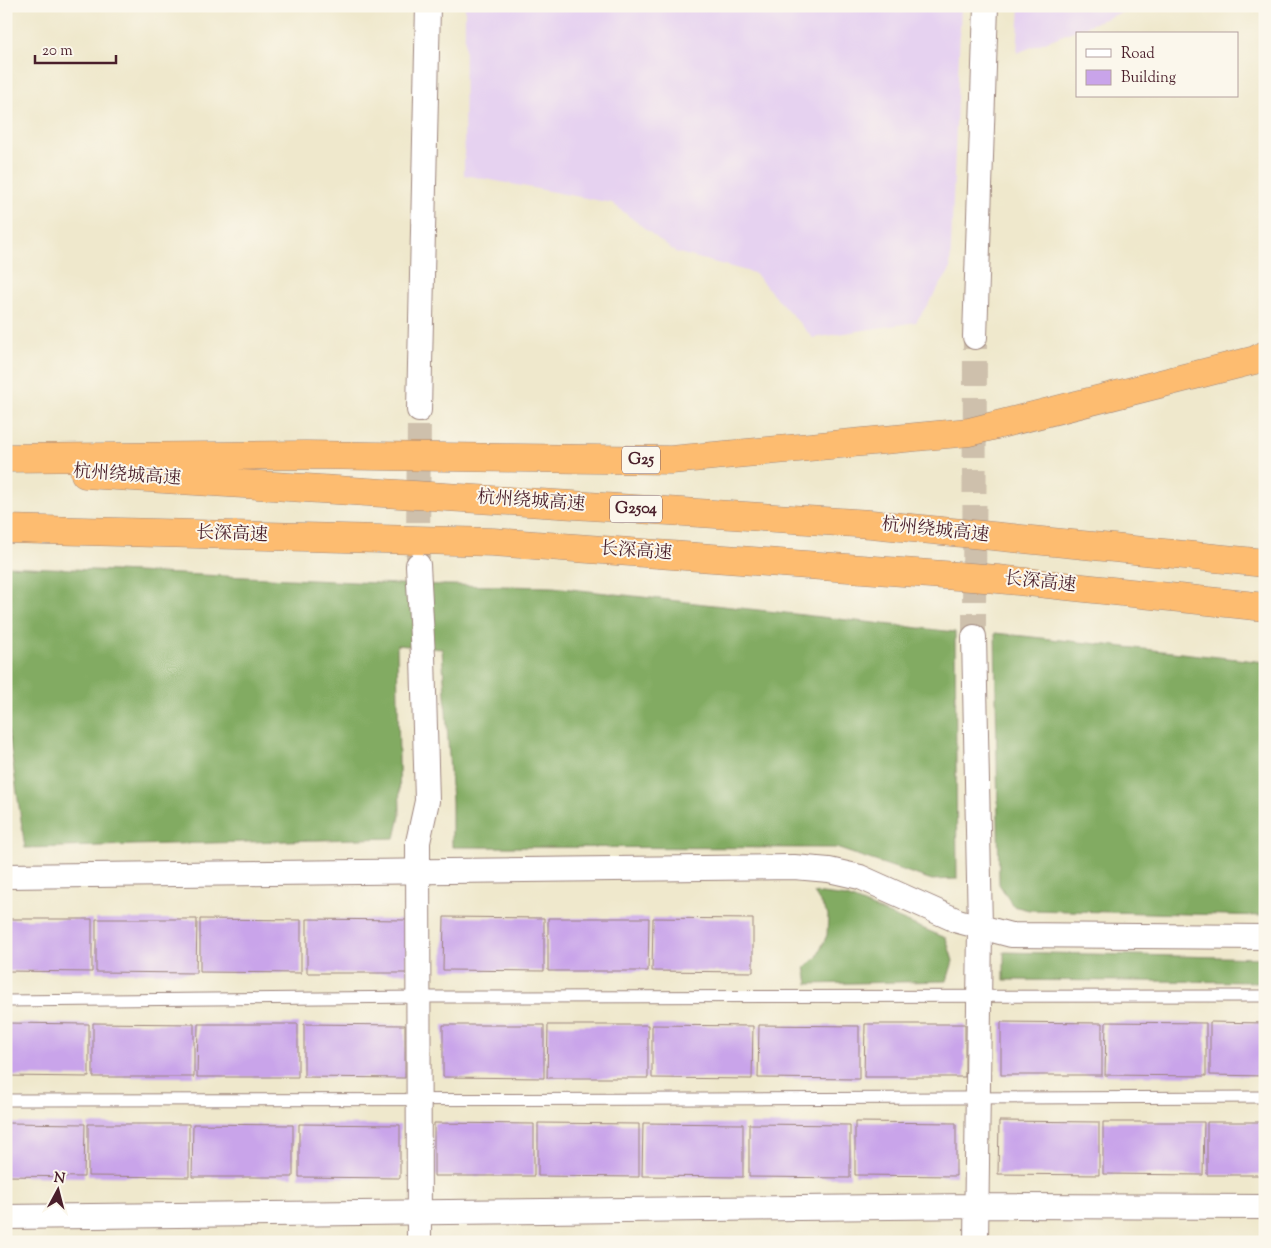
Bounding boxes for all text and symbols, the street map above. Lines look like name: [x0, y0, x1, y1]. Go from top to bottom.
scale bar: [35, 32, 116, 64]
legend: [1076, 32, 1238, 98]
text: 20 m: [42, 41, 73, 62]
text: Road: [1121, 44, 1155, 65]
text: Building: [1121, 68, 1176, 89]
road number: G25: [622, 446, 660, 474]
street label: 杭州绕城高速: [72, 459, 182, 493]
street label: 杭州绕城高速: [476, 485, 586, 519]
road number: G2504: [610, 496, 662, 522]
street label: 杭州绕城高速: [880, 512, 990, 550]
street label: 长深高速: [196, 521, 268, 549]
street label: 长深高速: [599, 537, 673, 567]
street label: 长深高速: [1003, 566, 1077, 600]
north arrow: [32, 1166, 82, 1216]
text: N: [53, 1168, 66, 1190]

